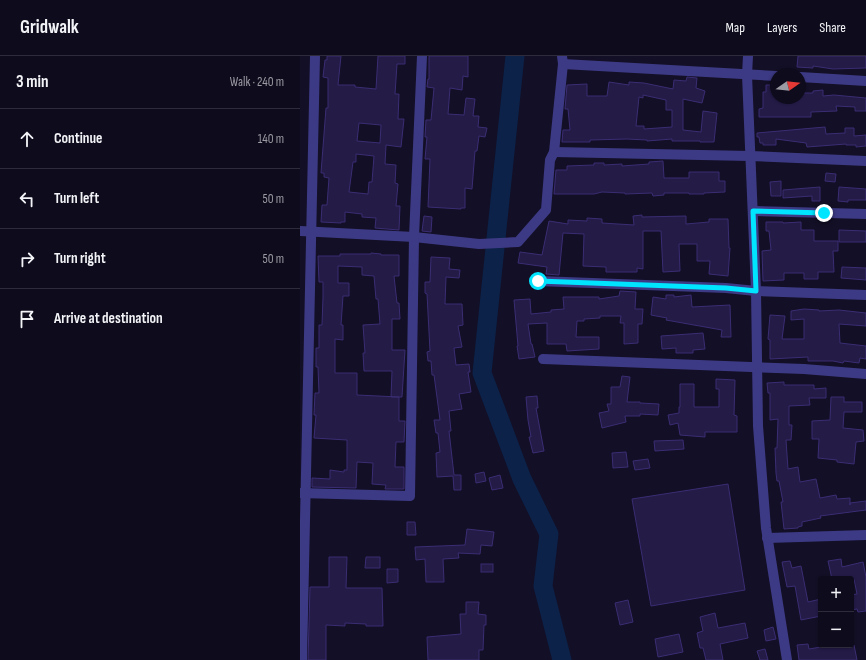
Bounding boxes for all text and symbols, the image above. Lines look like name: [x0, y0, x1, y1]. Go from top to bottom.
text: Gridwalk: [20, 16, 79, 39]
text: Map: [725, 19, 745, 36]
text: Layers: [767, 19, 797, 36]
text: Share: [819, 19, 846, 36]
north arrow: [770, 68, 806, 104]
text: 3 min: [16, 72, 49, 92]
text: Walk · 240 m: [230, 74, 284, 90]
icon: ahead: [16, 128, 38, 150]
text: Continue: [54, 129, 103, 148]
text: 140 m: [258, 131, 284, 147]
icon: left: [16, 188, 38, 210]
text: Turn left: [54, 189, 99, 208]
text: 50 m: [263, 191, 284, 207]
route end: [815, 204, 833, 222]
icon: right: [16, 248, 38, 270]
text: Turn right: [54, 249, 106, 268]
text: 50 m: [263, 251, 284, 267]
route start: [529, 272, 547, 290]
icon: arrive: [16, 308, 38, 330]
text: Arrive at destination: [54, 309, 163, 328]
map controls: [818, 576, 854, 648]
button: +: [818, 576, 854, 612]
button: −: [818, 612, 854, 648]

